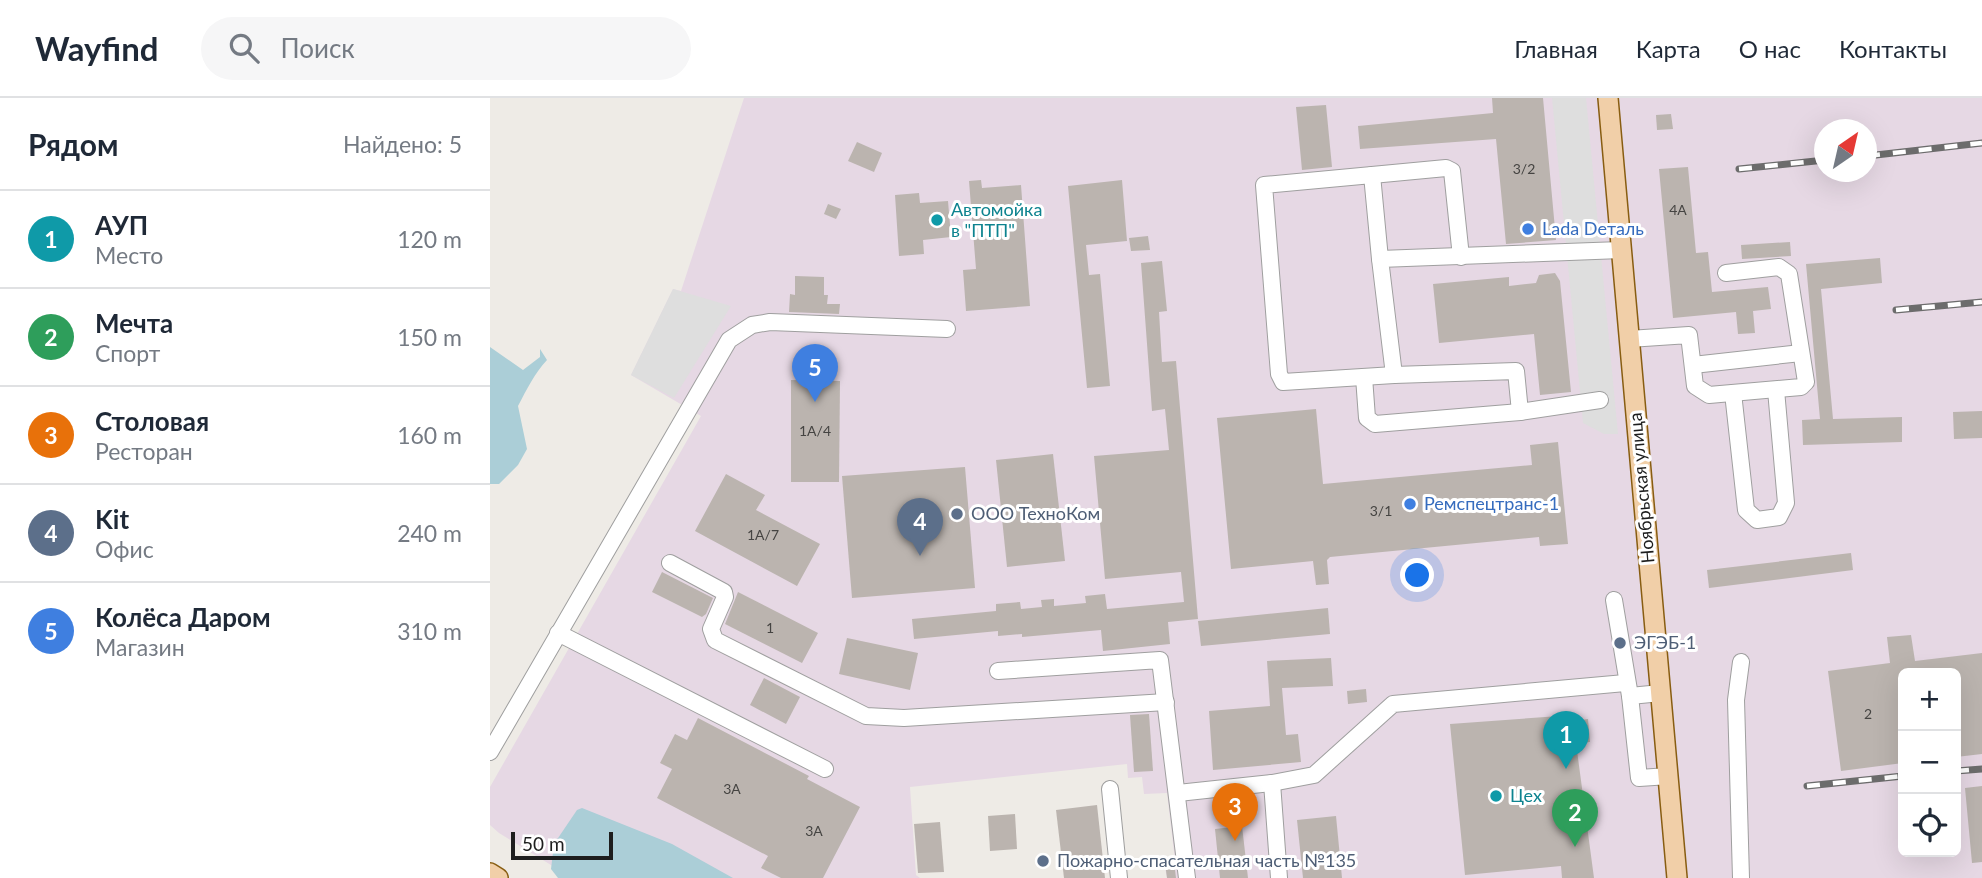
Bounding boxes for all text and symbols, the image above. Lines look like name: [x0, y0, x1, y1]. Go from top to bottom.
search box: [201, 17, 691, 80]
text: Wayfind: [35, 28, 159, 68]
icon: search: [225, 29, 263, 67]
text: Поиск: [281, 32, 355, 64]
text: Главная: [1514, 34, 1598, 63]
text: Карта: [1636, 34, 1701, 63]
text: О нас: [1739, 34, 1801, 63]
text: Контакты: [1839, 34, 1947, 63]
north arrow: [1814, 119, 1877, 182]
text: Рядом: [28, 126, 118, 162]
text: Найдено: 5: [343, 130, 462, 158]
house number: 3/2: [1513, 160, 1535, 177]
place label: Автомойка в "ПТП": [951, 198, 1042, 241]
house number: 4А: [1669, 201, 1687, 218]
text: АУП: [95, 209, 148, 241]
marker: Автомойка в "ПТП": [929, 212, 945, 228]
place label: Lada Dеталь: [1542, 217, 1644, 239]
marker: Lada Dеталь: [1520, 221, 1536, 237]
text: 1: [44, 225, 58, 253]
text: 120 m: [397, 225, 462, 253]
text: Место: [95, 241, 163, 269]
text: Мечта: [95, 307, 173, 339]
text: 2: [44, 323, 58, 351]
text: 150 m: [397, 323, 462, 351]
text: Спорт: [95, 339, 160, 367]
pin: 5: [792, 344, 838, 402]
text: Столовая: [95, 405, 209, 437]
street label: Ноябрьская улица: [1623, 412, 1659, 564]
text: 3: [44, 421, 58, 449]
text: 160 m: [397, 421, 462, 449]
house number: 1А/4: [799, 422, 831, 439]
text: Ресторан: [95, 437, 193, 465]
place label: Ремспецтранс-1: [1424, 492, 1559, 514]
marker: Ремспецтранс-1: [1402, 496, 1418, 512]
pin: 4: [897, 498, 943, 556]
place label: ООО ТехноКом: [971, 502, 1100, 524]
house number: 3/1: [1370, 502, 1392, 519]
text: Kit: [95, 503, 129, 535]
marker: ООО ТехноКом: [949, 506, 965, 522]
text: 4: [44, 519, 58, 547]
text: 240 m: [397, 519, 462, 547]
house number: 1А/7: [747, 526, 779, 543]
text: Офис: [95, 535, 154, 563]
your location: [1400, 558, 1434, 592]
text: Колёса Даром: [95, 601, 271, 633]
text: 5: [44, 617, 58, 645]
text: 310 m: [397, 617, 462, 645]
house number: 1: [766, 619, 774, 636]
place label: ЭГЭБ-1: [1634, 631, 1696, 653]
text: Магазин: [95, 633, 185, 661]
marker: ЭГЭБ-1: [1612, 635, 1628, 651]
map controls: [1898, 668, 1961, 857]
button: +: [1898, 668, 1961, 731]
house number: 2: [1864, 705, 1872, 722]
pin: 1: [1543, 711, 1589, 769]
button: −: [1898, 731, 1961, 794]
house number: 3А: [723, 780, 741, 797]
pin: 3: [1212, 783, 1258, 841]
place label: Цех: [1510, 784, 1542, 806]
marker: Цех: [1488, 788, 1504, 804]
pin: 2: [1552, 789, 1598, 847]
button: locate: [1898, 794, 1961, 857]
house number: 3А: [805, 822, 823, 839]
scale bar: [511, 829, 612, 861]
text: 50 m: [522, 832, 565, 855]
place label: Пожарно-спасательная часть №135: [1057, 849, 1356, 871]
marker: Пожарно-спасательная часть №135: [1035, 853, 1051, 869]

